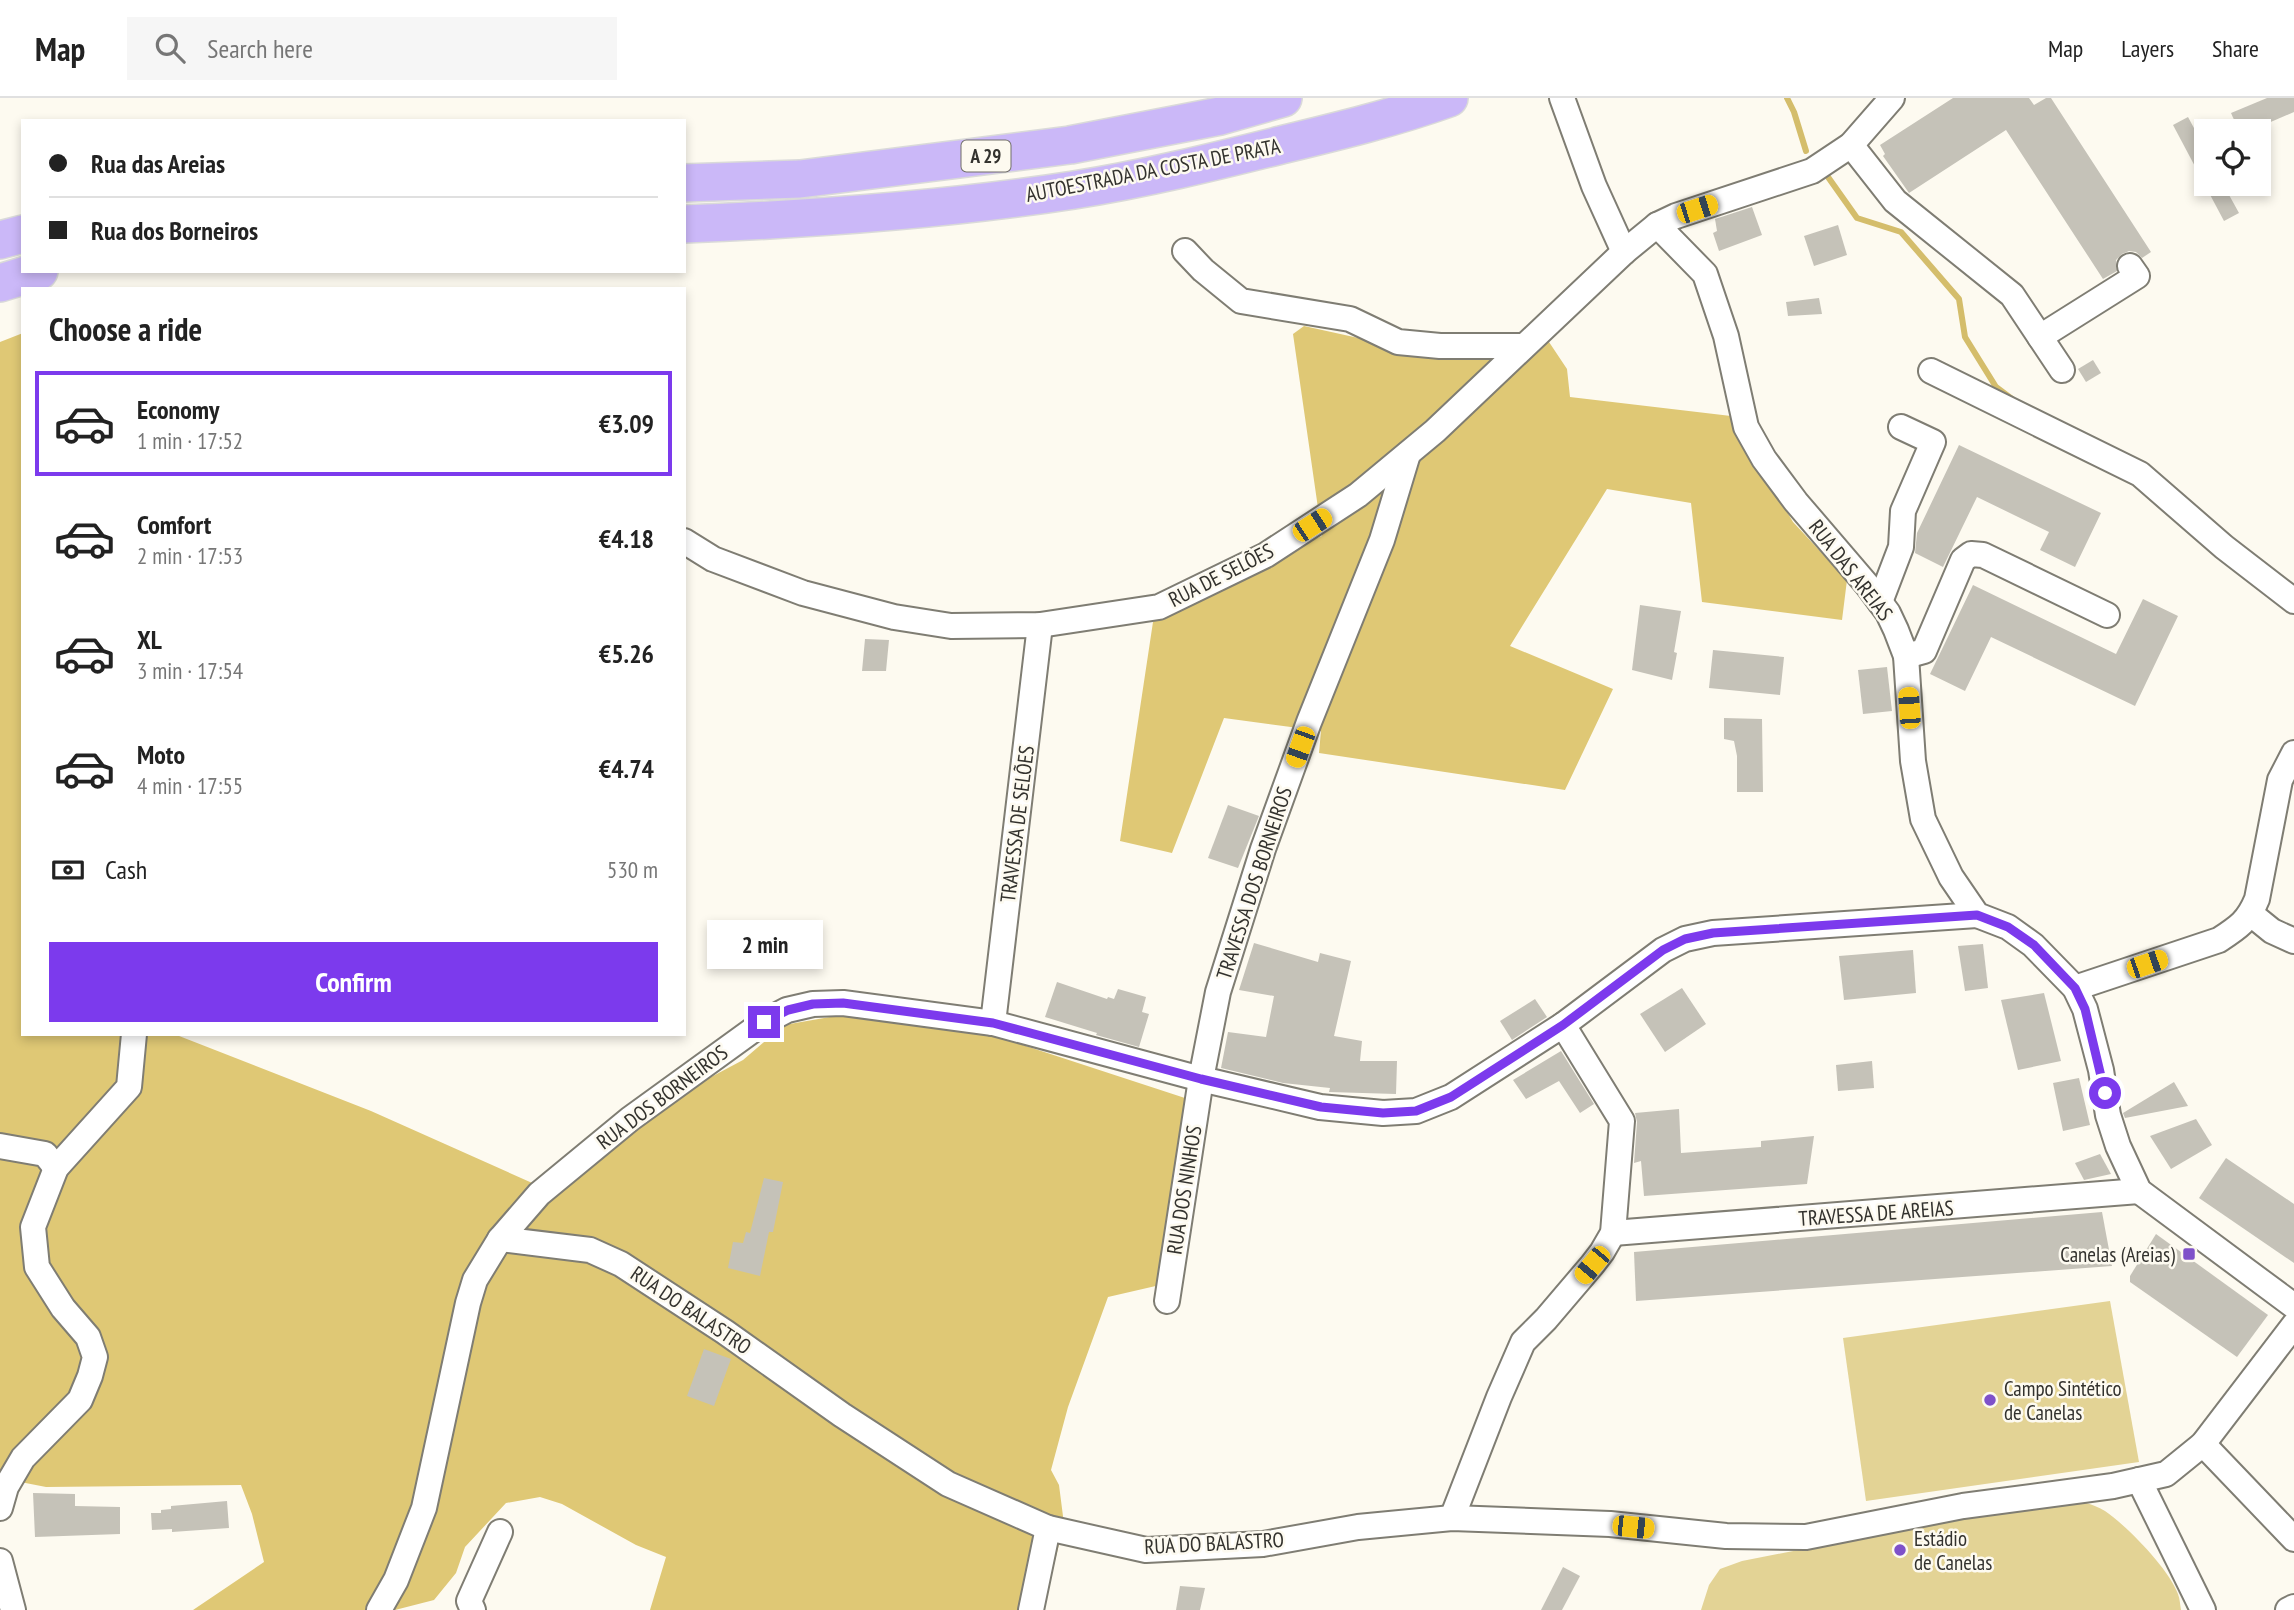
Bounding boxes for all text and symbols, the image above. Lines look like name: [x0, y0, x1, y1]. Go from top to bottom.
search box: [127, 17, 617, 80]
text: Map: [35, 27, 85, 70]
icon: search: [151, 29, 189, 67]
text: Search here: [207, 32, 313, 65]
text: Map: [2048, 33, 2083, 64]
text: Layers: [2121, 33, 2174, 64]
text: Share: [2212, 33, 2259, 64]
map controls: [2194, 119, 2271, 196]
button: locate: [2194, 119, 2271, 196]
street label: AUTOESTRADA DA COSTA DE PRATA: [1024, 132, 1283, 208]
road number: A 29: [962, 141, 1010, 172]
text: Rua das Areias: [91, 147, 225, 180]
car: [1674, 193, 1721, 225]
text: Rua dos Borneiros: [91, 214, 258, 247]
text: Choose a ride: [49, 308, 202, 350]
icon: car: [53, 392, 116, 455]
text: Economy: [137, 393, 219, 426]
text: €3.09: [599, 407, 654, 440]
text: 1 min · 17:52: [137, 426, 243, 455]
car: [1289, 505, 1336, 545]
icon: car: [53, 507, 116, 570]
text: Comfort: [137, 508, 211, 541]
street label: RUA DAS AREIAS: [1803, 514, 1899, 626]
text: €4.18: [599, 522, 654, 555]
street label: RUA DE SELÕES: [1164, 537, 1278, 613]
text: 2 min · 17:53: [137, 541, 243, 570]
icon: car: [53, 622, 116, 685]
text: XL: [137, 623, 162, 656]
text: €5.26: [599, 637, 654, 670]
text: 3 min · 17:54: [137, 656, 243, 685]
car: [1898, 686, 1921, 730]
car: [1283, 724, 1318, 770]
icon: car: [53, 737, 116, 800]
text: Moto: [137, 738, 185, 771]
street label: TRAVESSA DE SELÕES: [994, 744, 1040, 904]
text: €4.74: [599, 752, 654, 785]
text: 4 min · 17:55: [137, 771, 243, 800]
street label: TRAVESSA DOS BORNEIROS: [1210, 783, 1298, 983]
icon: cash: [49, 851, 87, 889]
text: Cash: [105, 853, 147, 886]
text: 530 m: [607, 855, 658, 884]
callout: 2 min: [706, 920, 822, 970]
text: 2 min: [742, 930, 788, 959]
button: Confirm: [49, 942, 658, 1022]
car: [2124, 947, 2171, 981]
route end: [748, 1006, 780, 1038]
street label: RUA DOS BORNEIROS: [591, 1039, 733, 1155]
route start: [2089, 1077, 2121, 1109]
street label: RUA DOS NINHOS: [1161, 1124, 1208, 1256]
street label: TRAVESSA DE AREIAS: [1798, 1194, 1954, 1232]
place label: Canelas (Areias): [2060, 1241, 2175, 1268]
car: [1571, 1242, 1614, 1288]
marker: Canelas (Areias): [2181, 1246, 2197, 1262]
street label: RUA DO BALASTRO: [626, 1260, 756, 1360]
place label: Campo Sintético de Canelas: [2004, 1375, 2122, 1426]
marker: Campo Sintético de Canelas: [1982, 1392, 1998, 1408]
car: [1612, 1514, 1655, 1540]
place label: Estádio de Canelas: [1914, 1525, 1992, 1576]
street label: RUA DO BALASTRO: [1144, 1526, 1284, 1560]
marker: Estádio de Canelas: [1892, 1542, 1908, 1558]

